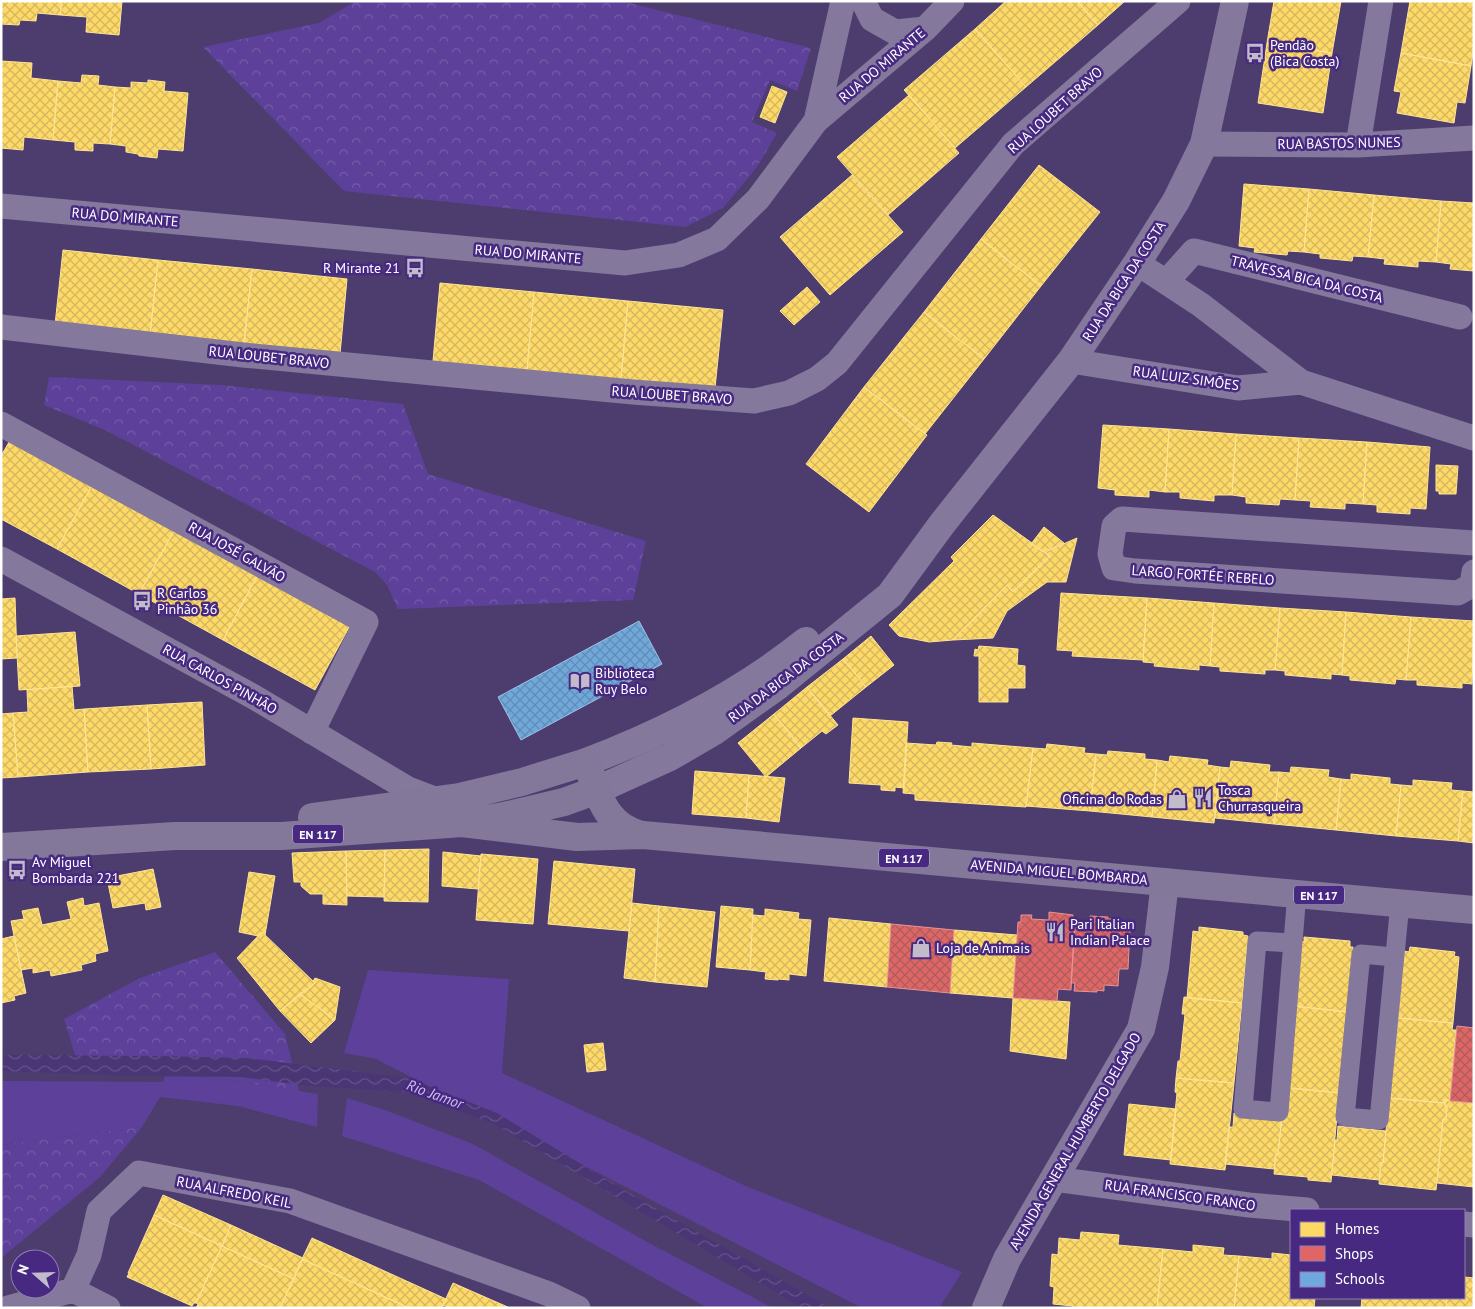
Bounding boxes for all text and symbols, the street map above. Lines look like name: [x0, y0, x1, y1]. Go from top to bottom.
street label: RUA DO MIRANTE: [835, 24, 929, 106]
place label: Pendão (Bica Costa): [1270, 36, 1339, 70]
bus stop icon: Pendão (Bica Costa): [1244, 42, 1266, 64]
street label: RUA LOUBET BRAVO: [1004, 63, 1106, 157]
street label: RUA BASTOS NUNES: [1277, 133, 1401, 153]
street label: RUA DO MIRANTE: [71, 203, 179, 231]
street label: RUA DA BICA DA COSTA: [1078, 217, 1170, 345]
street label: RUA DO MIRANTE: [474, 240, 582, 268]
street label: TRAVESSA BICA DA COSTA: [1229, 251, 1386, 307]
bus stop icon: R Mirante 21: [404, 257, 426, 279]
place label: R Mirante 21: [323, 259, 400, 277]
street label: RUA LOUBET BRAVO: [208, 342, 330, 372]
street label: RUA LUIZ SIMÕES: [1132, 362, 1240, 394]
street label: RUA LOUBET BRAVO: [611, 382, 733, 408]
street label: RUA JOSÉ GALVÃO: [185, 518, 289, 586]
street label: LARGO FORTÉE REBELO: [1131, 561, 1275, 589]
place label: R Carlos Pinhão 36: [157, 584, 217, 618]
bus stop icon: R Carlos Pinhão 36: [131, 590, 153, 612]
street label: RUA DA BICA DA COSTA: [725, 627, 848, 726]
street label: RUA CARLOS PINHÃO: [160, 640, 280, 718]
place label: Biblioteca Ruy Belo: [595, 664, 655, 698]
library icon: Biblioteca Ruy Belo: [569, 670, 591, 692]
place label: Tosca Churrasqueira: [1218, 781, 1301, 815]
restaurant icon: Tosca Churrasqueira: [1192, 787, 1214, 809]
shop icon: Oficina do Rodas: [1166, 788, 1188, 810]
place label: Oficina do Rodas: [1062, 790, 1162, 808]
road number: EN 117: [293, 824, 343, 844]
road number: EN 117: [879, 848, 929, 868]
place label: Av Miguel Bombarda 221: [32, 853, 119, 887]
street label: AVENIDA MIGUEL BOMBARDA: [970, 855, 1149, 889]
bus stop icon: Av Miguel Bombarda 221: [6, 859, 28, 881]
road number: EN 117: [1294, 886, 1344, 904]
place label: Pari Italian Indian Palace: [1070, 915, 1150, 949]
restaurant icon: Pari Italian Indian Palace: [1044, 921, 1066, 943]
shop icon: Loja de Animais: [910, 937, 932, 959]
place label: Loja de Animais: [936, 939, 1030, 957]
street label: AVENIDA GENERAL HUMBERTO DELGADO: [1005, 1029, 1145, 1253]
water label: Rio Jamor: [404, 1075, 467, 1113]
street label: RUA ALFREDO KEIL: [175, 1172, 293, 1212]
street label: RUA FRANCISCO FRANCO: [1103, 1176, 1257, 1214]
legend: [1290, 1209, 1465, 1299]
text: Homes: [1335, 1219, 1379, 1238]
text: Shops: [1335, 1244, 1374, 1263]
north arrow: [10, 1249, 60, 1299]
text: N: [13, 1262, 33, 1277]
text: Schools: [1335, 1269, 1385, 1288]

